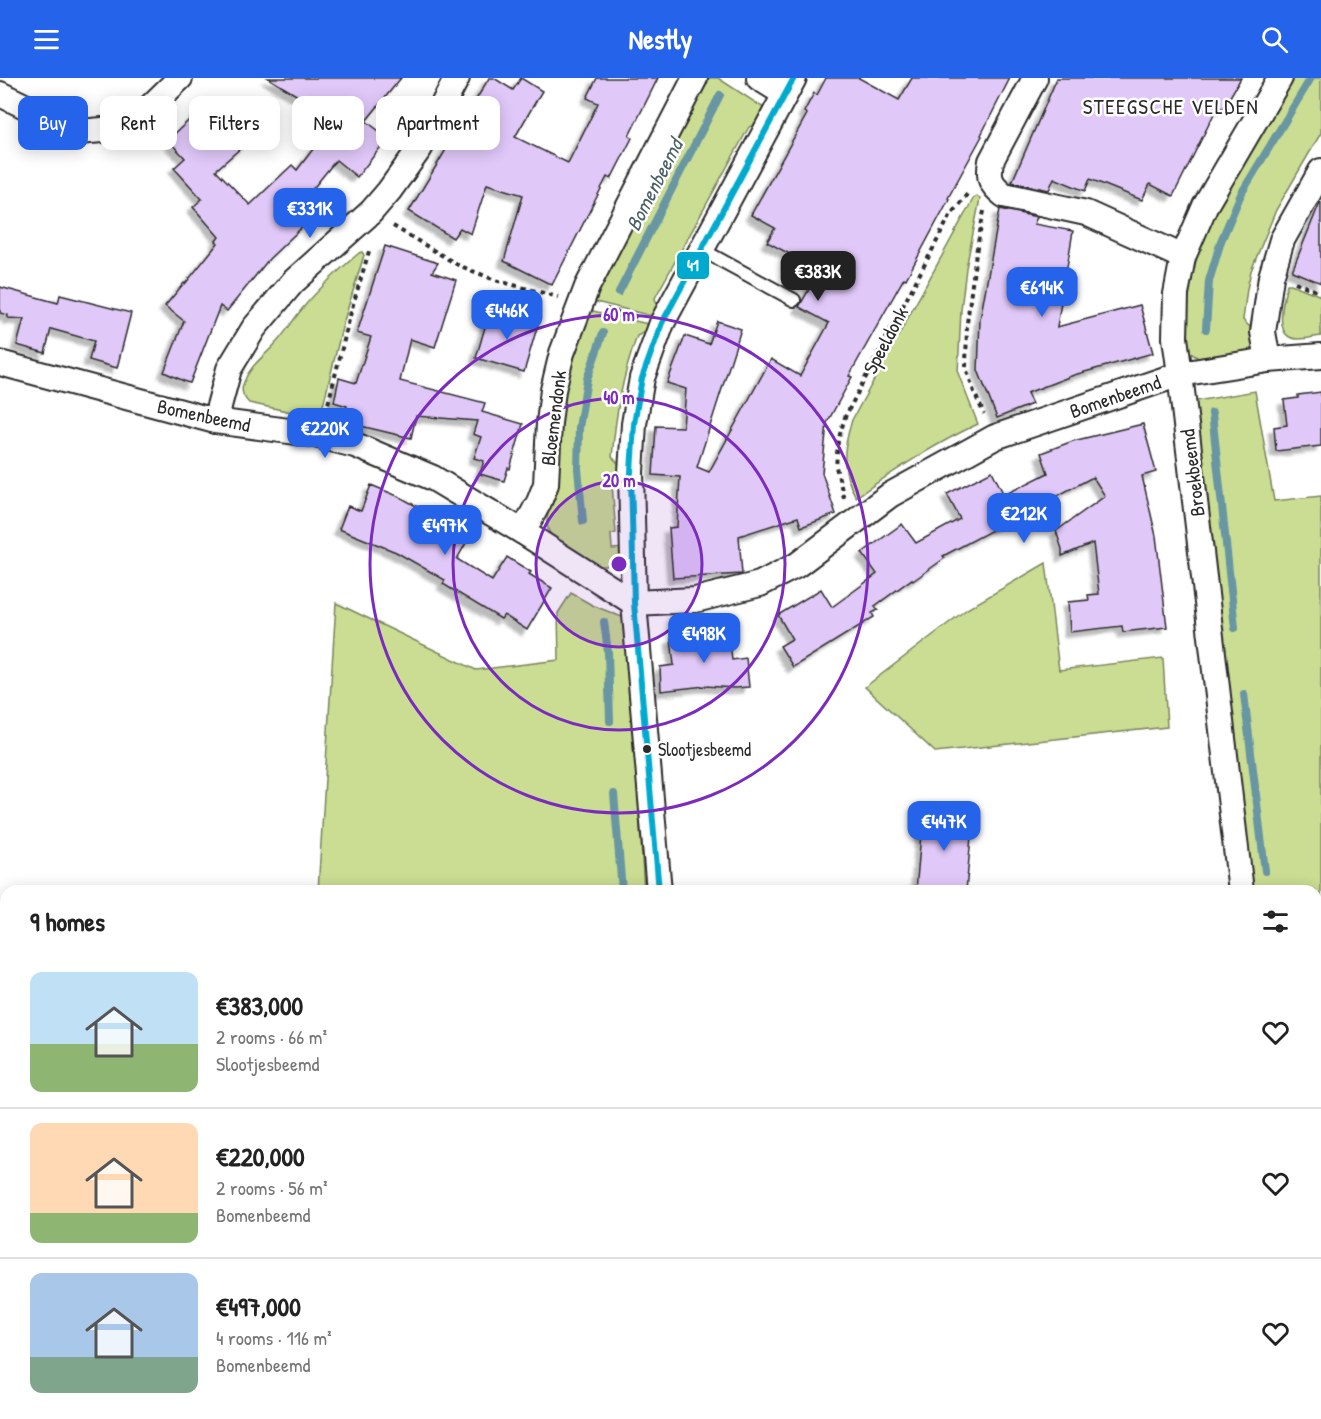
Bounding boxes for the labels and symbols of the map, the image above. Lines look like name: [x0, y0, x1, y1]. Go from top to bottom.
district label: STEEGSCHE VELDEN: [1083, 92, 1259, 121]
water label: Bomenbeemd: [619, 131, 691, 236]
pin: €331K: [268, 188, 352, 239]
line badge: 41: [676, 251, 710, 280]
pin: €383K: [776, 251, 860, 302]
text: 41: [687, 254, 699, 276]
pin: €614K: [1000, 267, 1084, 318]
pin: €446K: [465, 290, 549, 341]
text: 60 m: [603, 302, 635, 327]
street label: Speeldonk: [856, 302, 914, 378]
street label: Bomenbeemd: [1066, 368, 1164, 424]
street label: Bloemendonk: [534, 369, 572, 467]
text: 40 m: [603, 385, 635, 410]
street label: Bomenbeemd: [155, 392, 253, 438]
pin: €220K: [283, 408, 367, 459]
street label: Broekbeemd: [1173, 428, 1211, 518]
text: 20 m: [603, 468, 635, 493]
pin: €212K: [982, 493, 1066, 544]
pin: €497K: [403, 505, 487, 556]
centre of rings: [609, 554, 629, 574]
pin: €498K: [662, 613, 746, 664]
place label: Slootjesbeemd: [658, 737, 751, 762]
marker: Slootjesbeemd: [641, 743, 653, 755]
pin: €447K: [902, 801, 986, 852]

